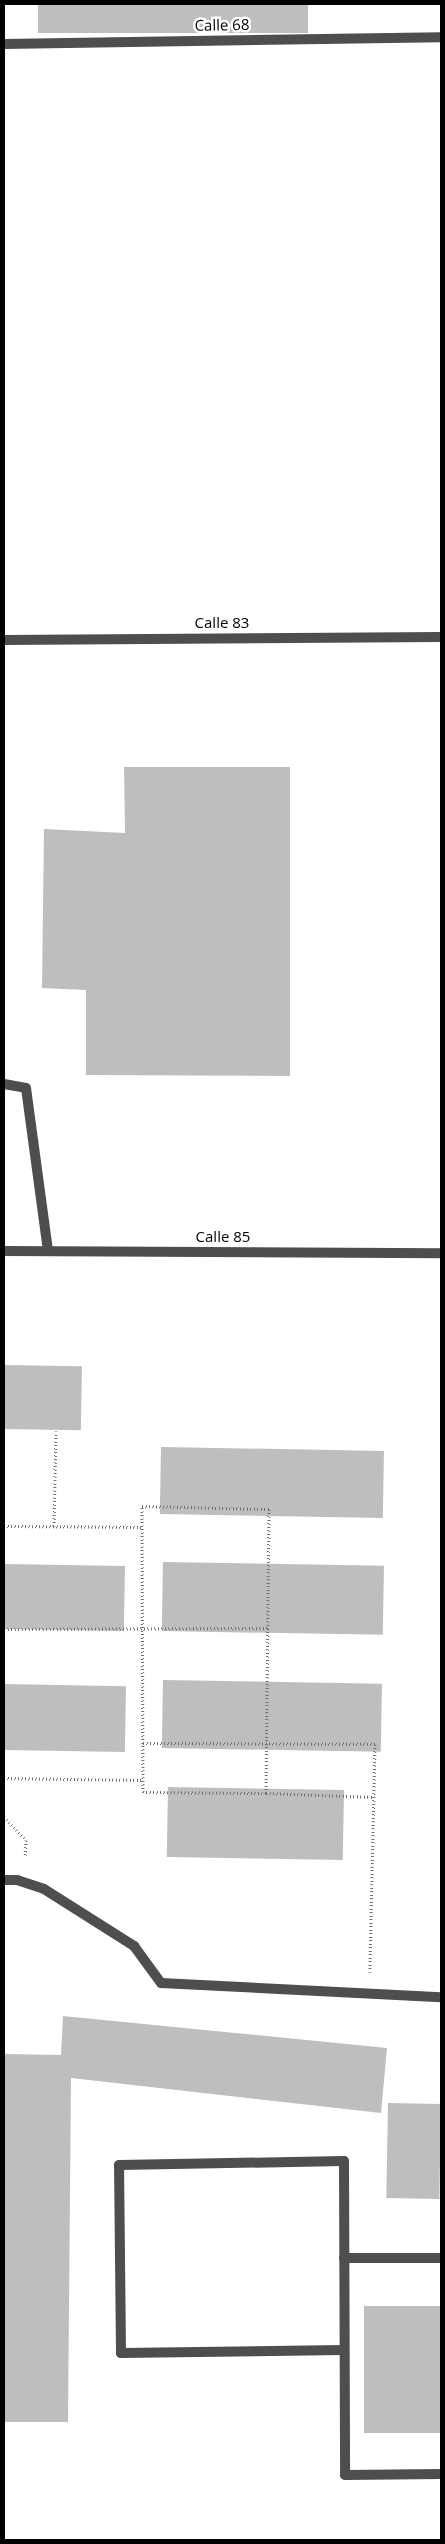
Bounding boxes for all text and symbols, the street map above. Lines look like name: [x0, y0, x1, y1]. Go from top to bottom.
street label: Calle 68: [194, 16, 250, 34]
street label: Calle 83: [195, 614, 249, 632]
street label: Calle 85: [196, 1228, 250, 1246]

